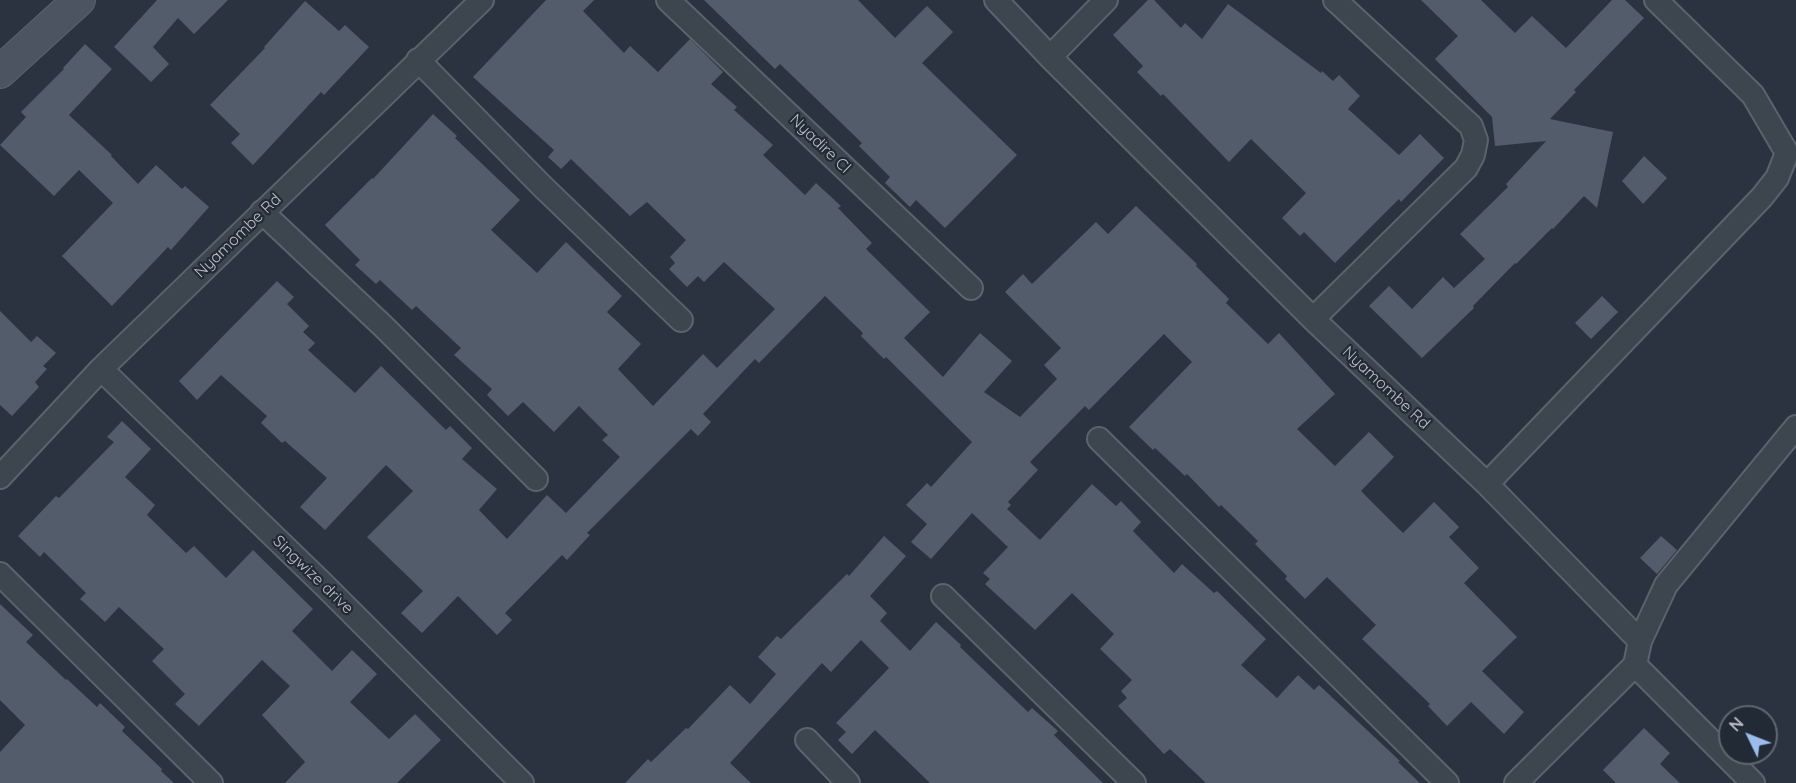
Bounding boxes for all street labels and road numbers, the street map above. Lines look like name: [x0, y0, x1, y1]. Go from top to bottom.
street label: Nyadire Cl: [786, 110, 854, 178]
street label: Nyamombe Rd: [191, 190, 285, 282]
street label: Nyamombe Rd: [1338, 343, 1434, 433]
street label: Singwize drive: [269, 532, 357, 618]

